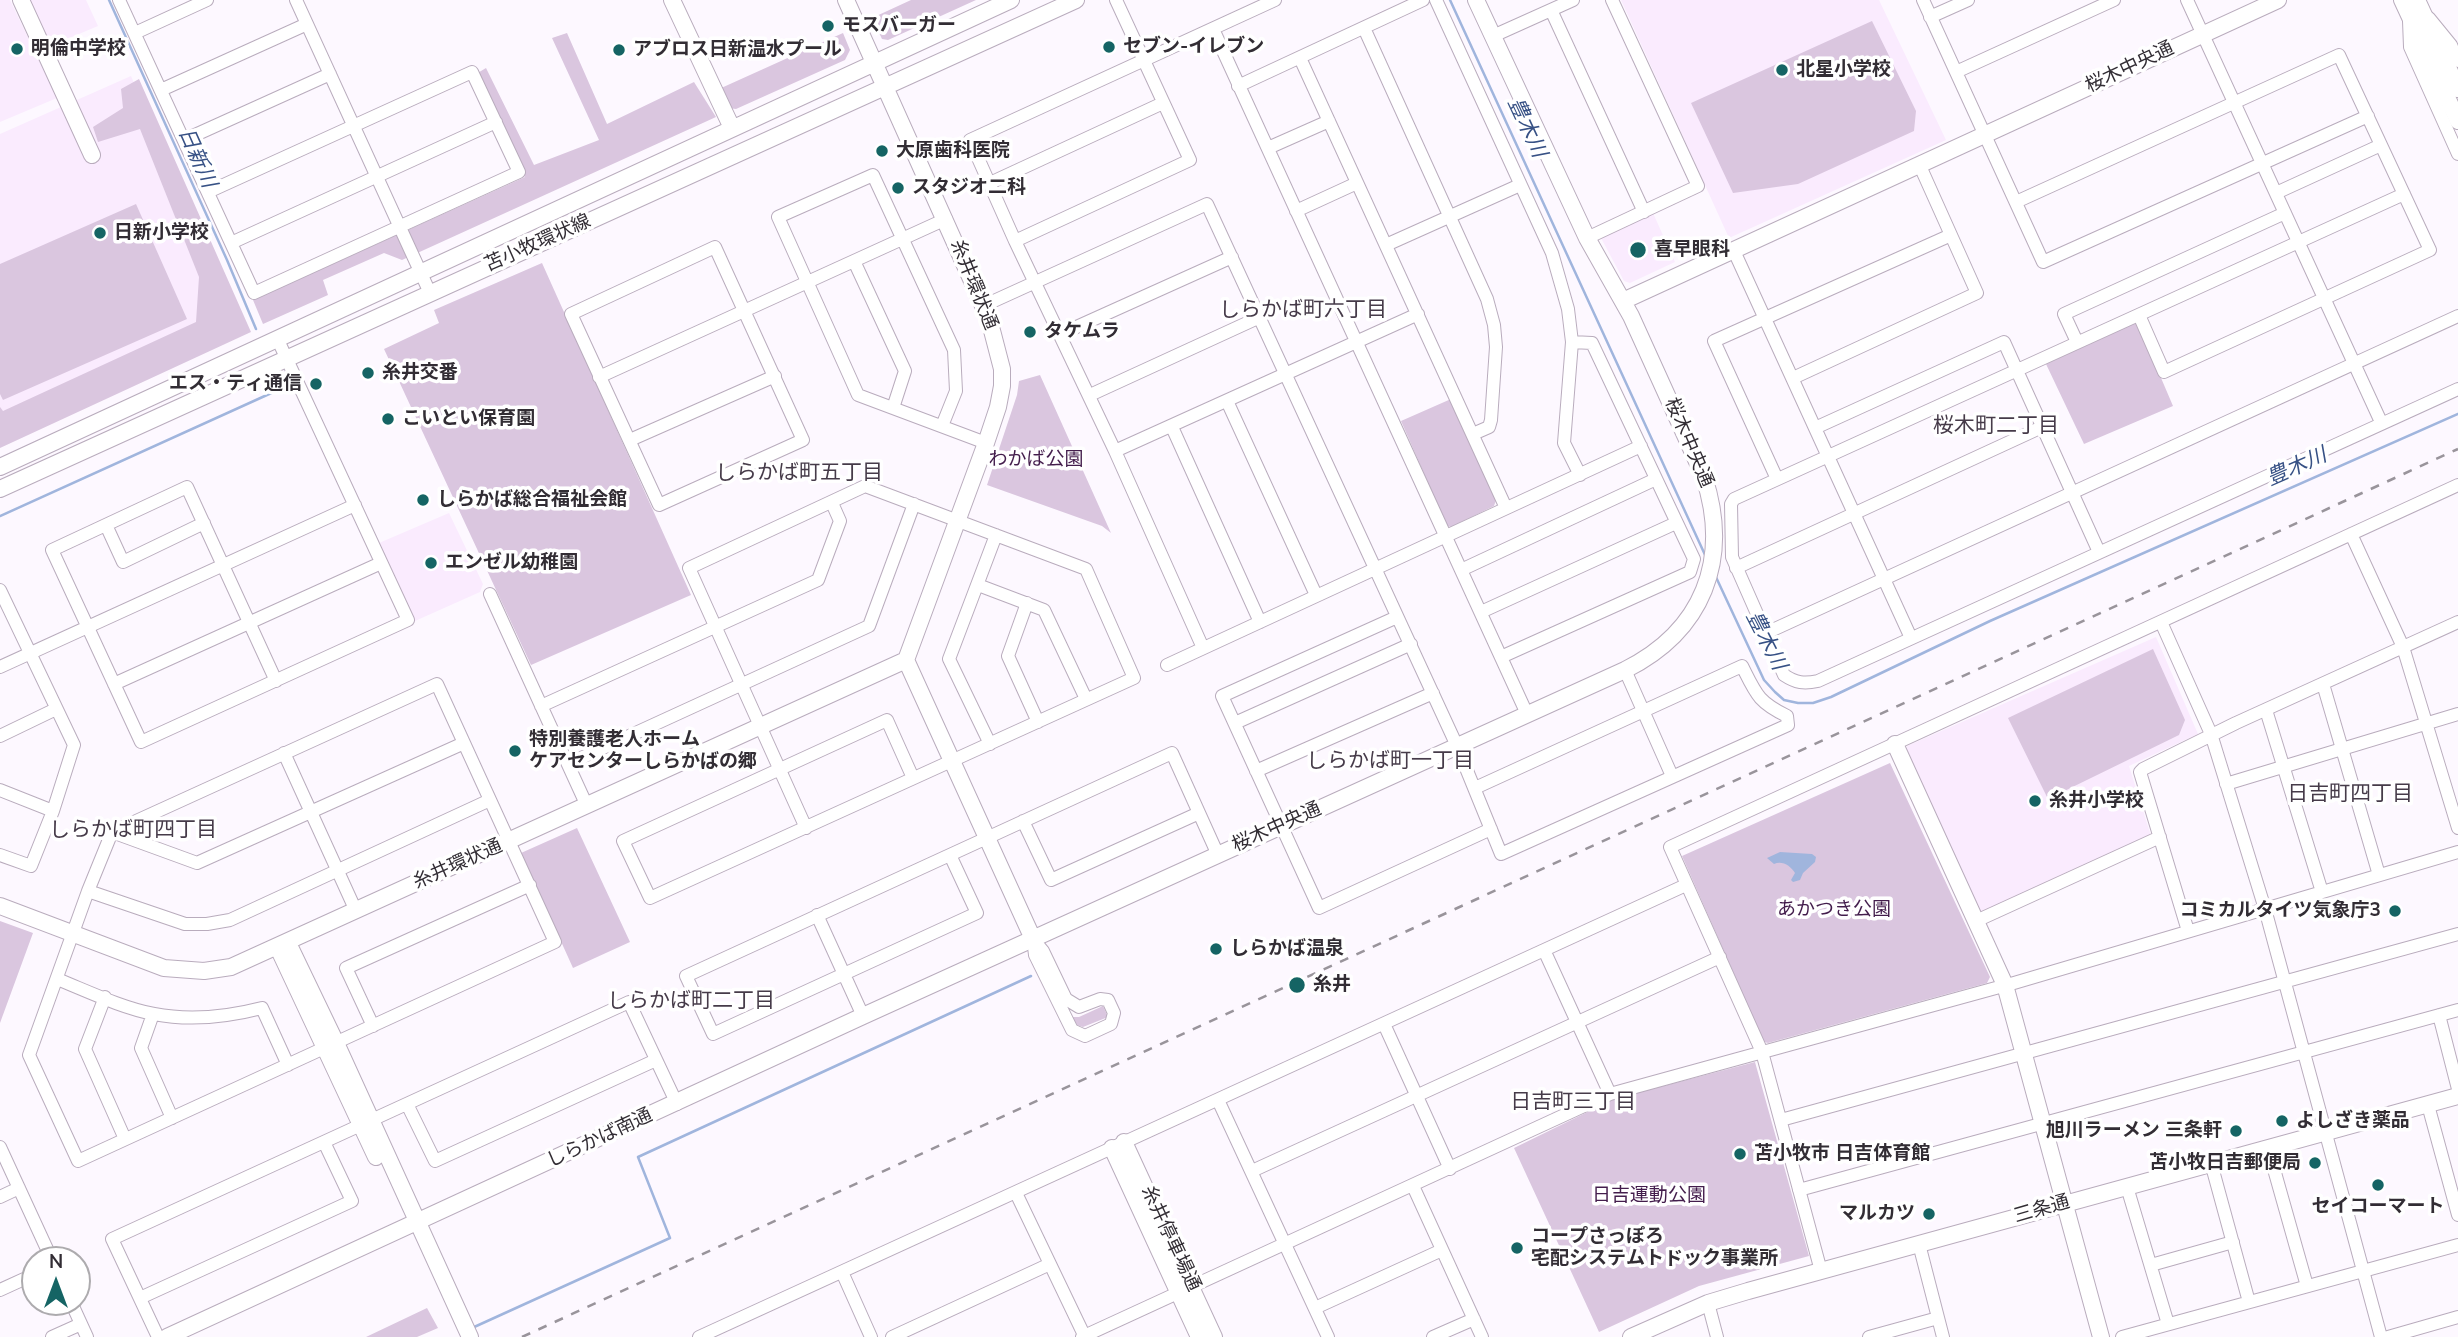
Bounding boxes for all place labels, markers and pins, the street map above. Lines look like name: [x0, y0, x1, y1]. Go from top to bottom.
place label: モスバーガー: [842, 15, 956, 37]
marker: モスバーガー: [820, 18, 836, 34]
place label: セブン-イレブン: [1123, 36, 1264, 58]
place label: 明倫中学校: [31, 38, 126, 60]
place label: アブロス日新温水プール: [633, 39, 842, 61]
marker: セブン-イレブン: [1101, 39, 1117, 55]
marker: 明倫中学校: [9, 41, 25, 57]
marker: アブロス日新温水プール: [611, 42, 627, 58]
place label: 北星小学校: [1796, 59, 1891, 81]
marker: 北星小学校: [1774, 62, 1790, 78]
place label: 大原歯科医院: [896, 140, 1010, 162]
marker: 大原歯科医院: [874, 143, 890, 159]
place label: スタジオ二科: [912, 177, 1026, 199]
marker: スタジオ二科: [890, 180, 906, 196]
place label: 日新小学校: [114, 222, 209, 244]
marker: 日新小学校: [92, 225, 108, 241]
place label: 喜早眼科: [1654, 239, 1730, 261]
marker: 喜早眼科: [1628, 240, 1648, 260]
place label: タケムラ: [1044, 321, 1120, 343]
marker: タケムラ: [1022, 324, 1038, 340]
place label: 糸井交番: [382, 362, 458, 384]
marker: 糸井交番: [360, 365, 376, 381]
place label: エス・ティ通信: [169, 373, 302, 395]
marker: エス・ティ通信: [308, 376, 324, 392]
place label: こいとい保育園: [402, 408, 535, 430]
marker: こいとい保育園: [380, 411, 396, 427]
place label: しらかば総合福祉会館: [437, 489, 627, 511]
marker: しらかば総合福祉会館: [415, 492, 431, 508]
place label: エンゼル幼稚園: [445, 552, 578, 574]
marker: エンゼル幼稚園: [423, 555, 439, 571]
place label: 特別養護老人ホーム ケアセンターしらかばの郷: [529, 729, 757, 773]
marker: 特別養護老人ホーム ケアセンターしらかばの郷: [507, 743, 523, 759]
place label: 糸井小学校: [2049, 790, 2144, 812]
marker: 糸井小学校: [2027, 793, 2043, 809]
place label: コミカルタイツ気象庁3: [2180, 900, 2381, 922]
marker: コミカルタイツ気象庁3: [2387, 903, 2403, 919]
place label: しらかば温泉: [1230, 938, 1344, 960]
marker: しらかば温泉: [1208, 941, 1224, 957]
place label: 糸井: [1313, 974, 1351, 996]
marker: 糸井: [1287, 975, 1307, 995]
place label: よしざき薬品: [2296, 1110, 2410, 1132]
marker: よしざき薬品: [2274, 1113, 2290, 1129]
place label: 旭川ラーメン 三条軒: [2046, 1120, 2222, 1142]
marker: 旭川ラーメン 三条軒: [2228, 1123, 2244, 1139]
place label: 苫小牧市 日吉体育館: [1754, 1143, 1930, 1165]
marker: 苫小牧市 日吉体育館: [1732, 1146, 1748, 1162]
place label: 苫小牧日吉郵便局: [2149, 1152, 2301, 1174]
marker: 苫小牧日吉郵便局: [2307, 1155, 2323, 1171]
marker: セイコーマート: [2370, 1177, 2386, 1193]
place label: セイコーマート: [2312, 1196, 2444, 1218]
place label: マルカツ: [1839, 1203, 1915, 1225]
marker: マルカツ: [1921, 1206, 1937, 1222]
place label: コープさっぽろ 宅配システムトドック事業所: [1531, 1226, 1778, 1270]
marker: コープさっぽろ 宅配システムトドック事業所: [1509, 1240, 1525, 1256]

